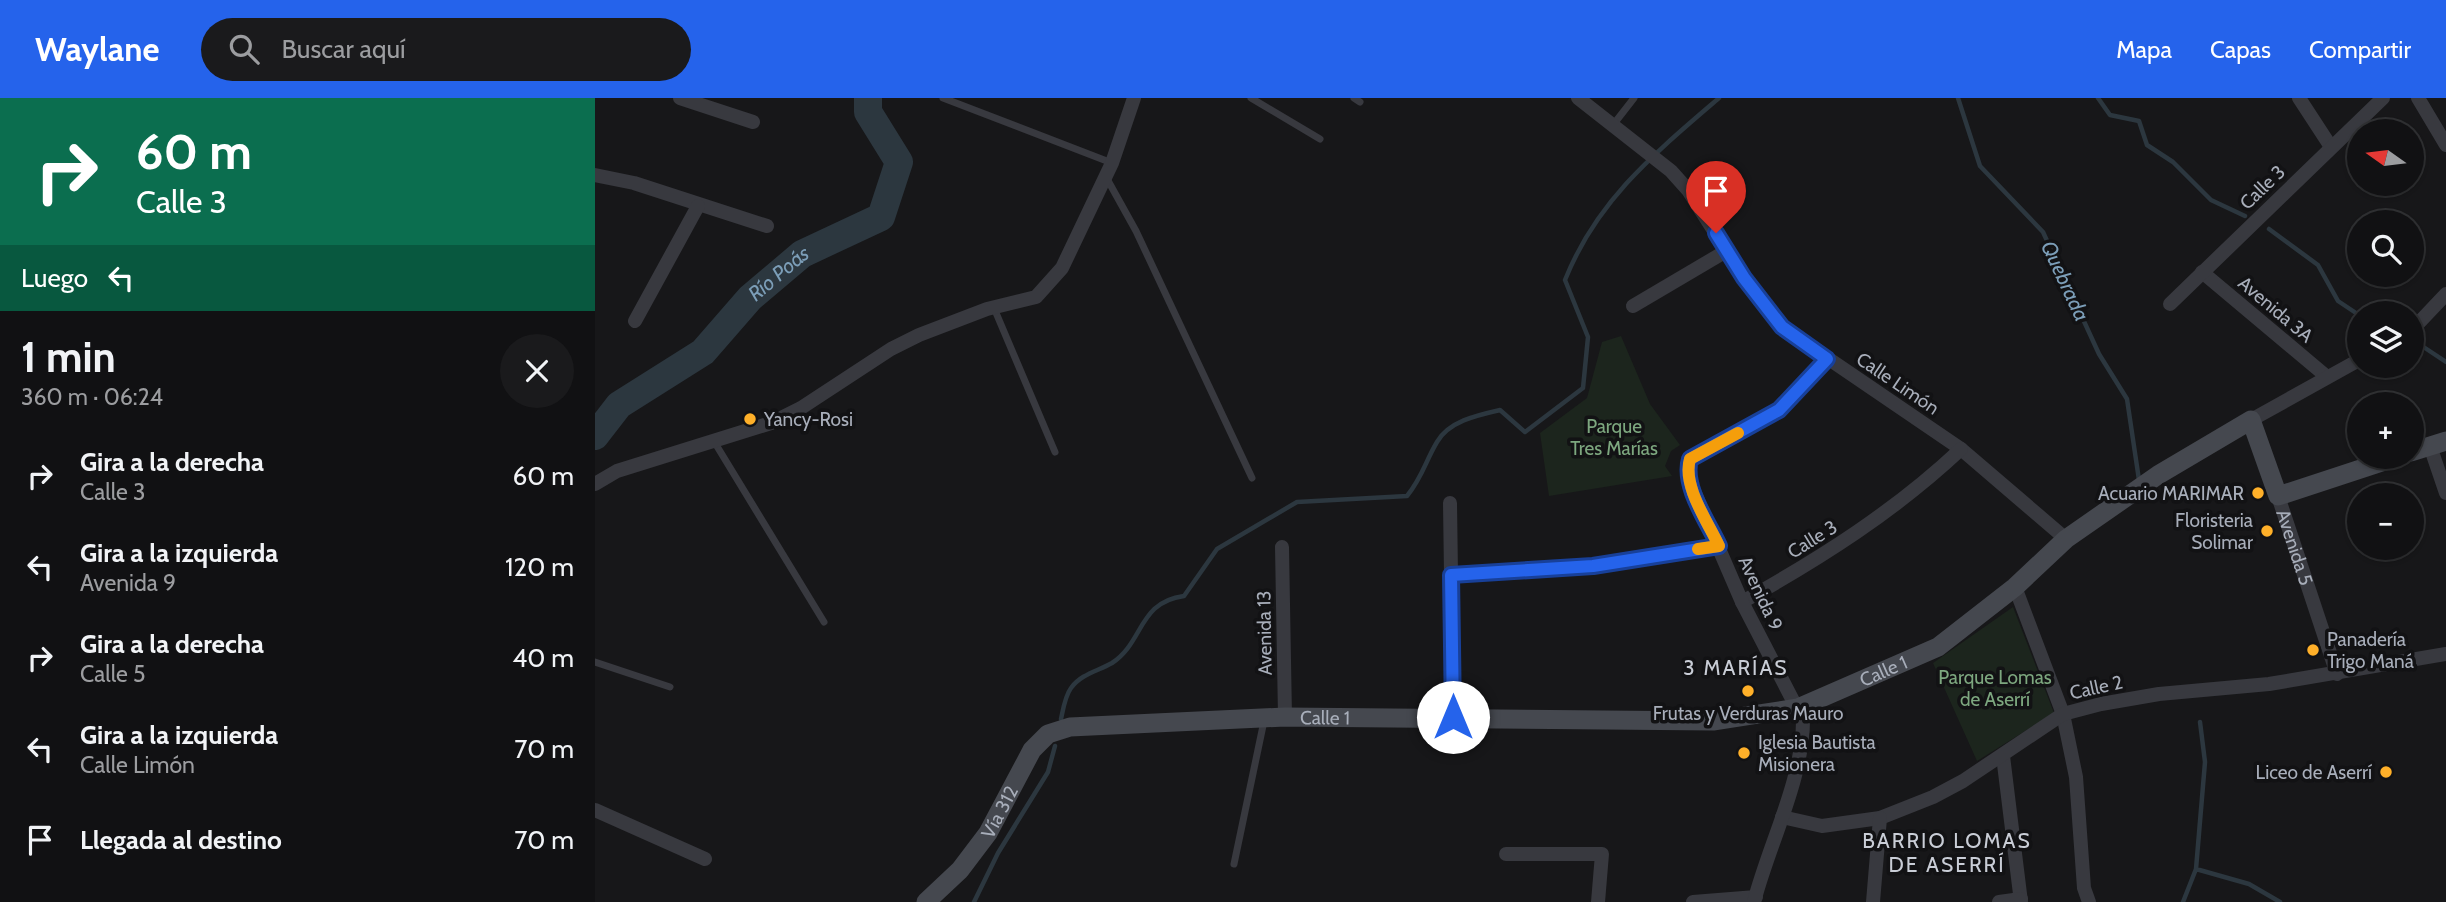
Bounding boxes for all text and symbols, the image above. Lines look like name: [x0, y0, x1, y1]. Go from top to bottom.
search box: [201, 18, 691, 81]
text: Waylane: [35, 29, 159, 69]
icon: search: [225, 30, 263, 68]
text: Buscar aquí: [281, 33, 406, 65]
text: Mapa: [2116, 35, 2172, 64]
text: Capas: [2210, 35, 2271, 64]
text: Compartir: [2309, 35, 2411, 64]
north arrow: [2347, 119, 2424, 196]
map controls: [2347, 119, 2424, 560]
text: 60 m: [136, 122, 252, 181]
icon: right: [21, 126, 112, 217]
street label: Calle 3: [2235, 160, 2290, 214]
pin: [1686, 161, 1746, 233]
icon: arrive: [1697, 172, 1735, 210]
text: Calle 3: [136, 182, 227, 221]
button: search: [2347, 210, 2424, 287]
water label: Quebrada: [2036, 237, 2095, 325]
water label: Río Poás: [743, 240, 813, 306]
icon: left: [102, 259, 140, 297]
text: Luego: [21, 262, 88, 294]
street label: Avenida 3A: [2234, 271, 2318, 347]
button: layers: [2347, 301, 2424, 378]
text: 1 min: [21, 331, 116, 383]
button: close: [500, 334, 574, 408]
street label: Calle Limón: [1852, 347, 1944, 420]
text: 360 m · 06:24: [21, 383, 163, 411]
button: +: [2347, 392, 2424, 469]
place label: Yancy-Rosi: [763, 408, 853, 431]
marker: Yancy-Rosi: [742, 411, 758, 427]
park label: Parque Tres Marías: [1570, 415, 1658, 460]
text: Gira a la derecha: [80, 446, 264, 478]
icon: right: [21, 457, 59, 495]
text: 60 m: [512, 460, 574, 492]
text: Calle 3: [80, 478, 145, 506]
place label: Acuario MARIMAR: [2098, 482, 2245, 505]
button: −: [2347, 483, 2424, 560]
marker: Acuario MARIMAR: [2250, 485, 2266, 501]
street label: Avenida 5: [2271, 506, 2318, 588]
place label: Floristeria Solimar: [2175, 509, 2253, 554]
street label: Calle 3: [1783, 515, 1841, 563]
marker: Floristeria Solimar: [2259, 523, 2275, 539]
text: Gira a la izquierda: [80, 537, 278, 569]
icon: left: [21, 548, 59, 586]
text: 120 m: [505, 551, 574, 583]
street label: Avenida 9: [1733, 552, 1788, 634]
text: Avenida 9: [80, 569, 176, 597]
street label: Avenida 13: [1252, 590, 1277, 676]
text: Gira a la derecha: [80, 628, 264, 660]
place label: Panadería Trigo Maná: [2327, 628, 2414, 673]
icon: right: [21, 639, 59, 677]
text: 40 m: [512, 642, 574, 674]
marker: Panadería Trigo Maná: [2305, 642, 2321, 658]
street label: Calle 1: [1856, 651, 1911, 692]
district label: 3 MARÍAS: [1683, 655, 1789, 680]
text: Calle 5: [80, 660, 145, 688]
park label: Parque Lomas de Aserrí: [1938, 666, 2052, 711]
street label: Calle 2: [2067, 671, 2125, 704]
position arrow: [1416, 680, 1490, 754]
marker: Frutas y Verduras Mauro: [1740, 683, 1756, 699]
place label: Frutas y Verduras Mauro: [1653, 702, 1843, 725]
street label: Calle 1: [1300, 706, 1350, 730]
text: Gira a la izquierda: [80, 719, 278, 751]
icon: left: [21, 730, 59, 768]
place label: Iglesia Bautista Misionera: [1758, 731, 1876, 776]
text: 70 m: [514, 733, 574, 765]
marker: Iglesia Bautista Misionera: [1736, 745, 1752, 761]
text: Calle Limón: [80, 751, 195, 779]
place label: Liceo de Aserrí: [2256, 761, 2372, 784]
marker: Liceo de Aserrí: [2378, 764, 2394, 780]
street label: Vía 312: [976, 782, 1023, 842]
icon: arrive: [21, 821, 59, 859]
text: Llegada al destino: [80, 824, 282, 856]
text: 70 m: [514, 824, 574, 856]
district label: BARRIO LOMAS DE ASERRÍ: [1862, 828, 2032, 877]

